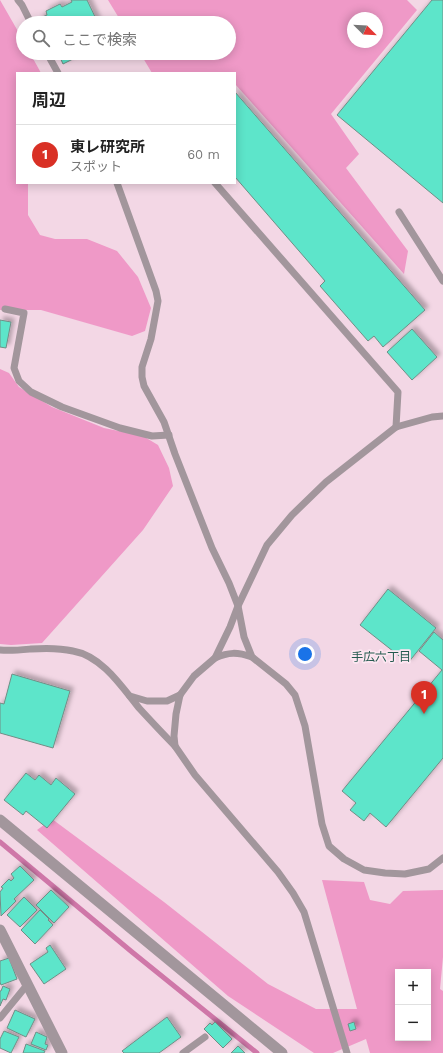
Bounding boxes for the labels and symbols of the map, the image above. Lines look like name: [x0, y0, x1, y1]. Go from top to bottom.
north arrow: [347, 12, 383, 48]
your location: [295, 644, 315, 664]
district label: 手広六丁目: [351, 650, 411, 664]
pin: 1: [411, 681, 437, 714]

